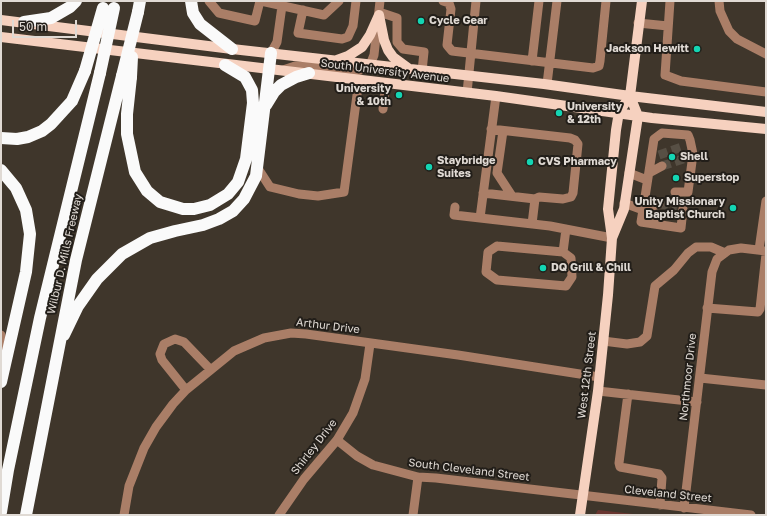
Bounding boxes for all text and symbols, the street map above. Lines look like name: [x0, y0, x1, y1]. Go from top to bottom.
scale bar: [14, 12, 79, 38]
place label: Cycle Gear: [429, 14, 488, 28]
marker: Cycle Gear: [416, 16, 426, 26]
text: 50 m: [19, 19, 47, 34]
place label: Jackson Hewitt: [606, 42, 689, 56]
marker: Jackson Hewitt: [692, 44, 702, 54]
street label: South University Avenue: [320, 57, 450, 85]
place label: University & 10th: [336, 82, 391, 108]
marker: University & 10th: [394, 90, 404, 100]
place label: University & 12th: [567, 100, 622, 126]
marker: University & 12th: [554, 108, 564, 118]
place label: Shell: [680, 150, 708, 164]
marker: Shell: [667, 152, 677, 162]
place label: Staybridge Suites: [437, 154, 496, 180]
place label: CVS Pharmacy: [538, 155, 617, 169]
marker: CVS Pharmacy: [525, 157, 535, 167]
marker: Staybridge Suites: [424, 162, 434, 172]
place label: Superstop: [684, 171, 739, 185]
marker: Superstop: [671, 173, 681, 183]
street label: Wilbur D. Mills Freeway: [45, 192, 85, 316]
place label: Unity Missionary Baptist Church: [635, 195, 725, 221]
marker: Unity Missionary Baptist Church: [728, 203, 738, 213]
place label: DQ Grill & Chill: [551, 261, 631, 275]
marker: DQ Grill & Chill: [538, 263, 548, 273]
street label: Arthur Drive: [295, 316, 361, 336]
street label: West 12th Street: [575, 331, 599, 419]
street label: Northmoor Drive: [677, 333, 699, 421]
street label: Shirley Drive: [288, 417, 340, 477]
street label: South Cleveland Street: [408, 456, 530, 484]
street label: Cleveland Street: [624, 483, 712, 505]

